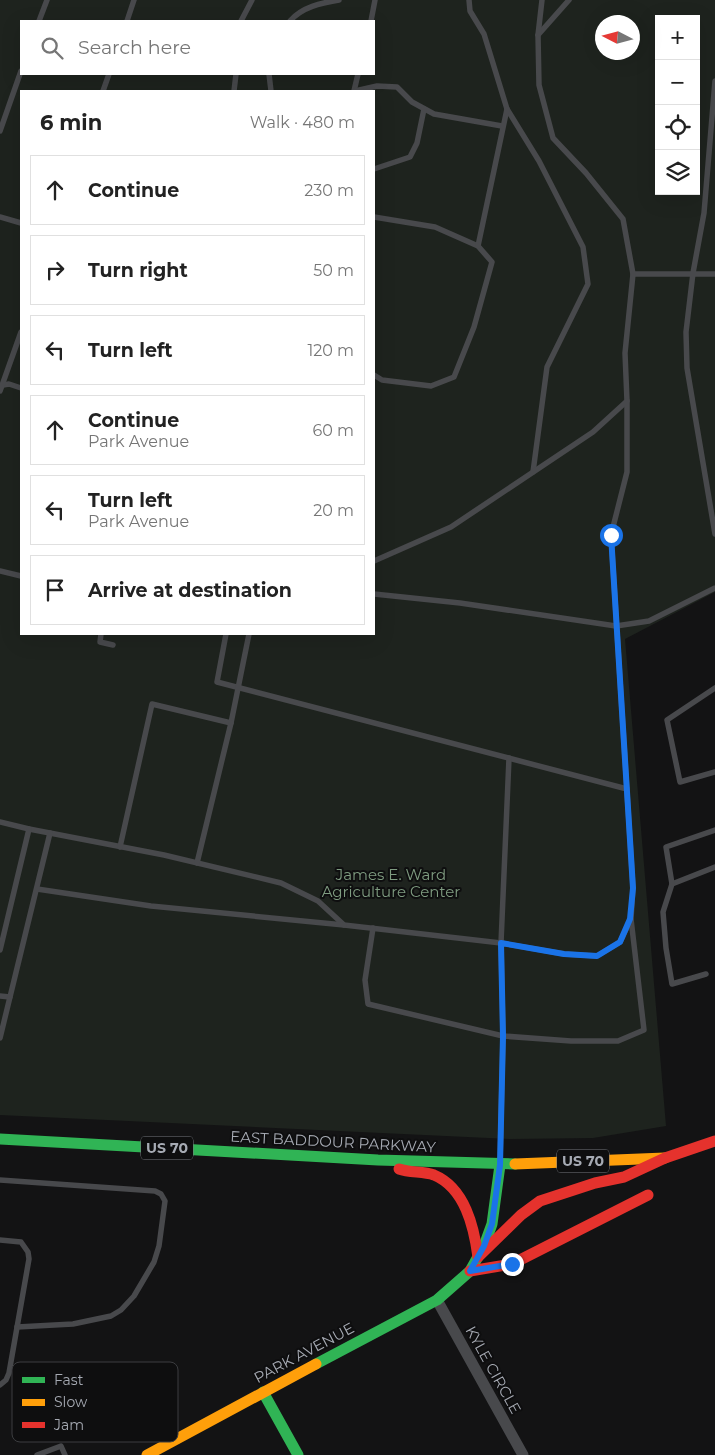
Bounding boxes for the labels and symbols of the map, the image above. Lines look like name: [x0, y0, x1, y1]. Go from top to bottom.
north arrow: [595, 15, 640, 60]
route start: [600, 524, 623, 547]
park label: James E. Ward Agriculture Center: [322, 865, 460, 901]
street label: EAST BADDOUR PARKWAY: [230, 1127, 437, 1156]
road number: US 70: [141, 1136, 193, 1160]
road number: US 70: [557, 1150, 609, 1172]
route end: [501, 1253, 524, 1276]
street label: PARK AVENUE: [250, 1318, 357, 1387]
street label: KYLE CIRCLE: [461, 1322, 525, 1417]
legend: [12, 1362, 178, 1442]
text: Fast: [54, 1371, 84, 1389]
text: Slow: [54, 1393, 88, 1411]
text: Jam: [53, 1416, 84, 1434]

